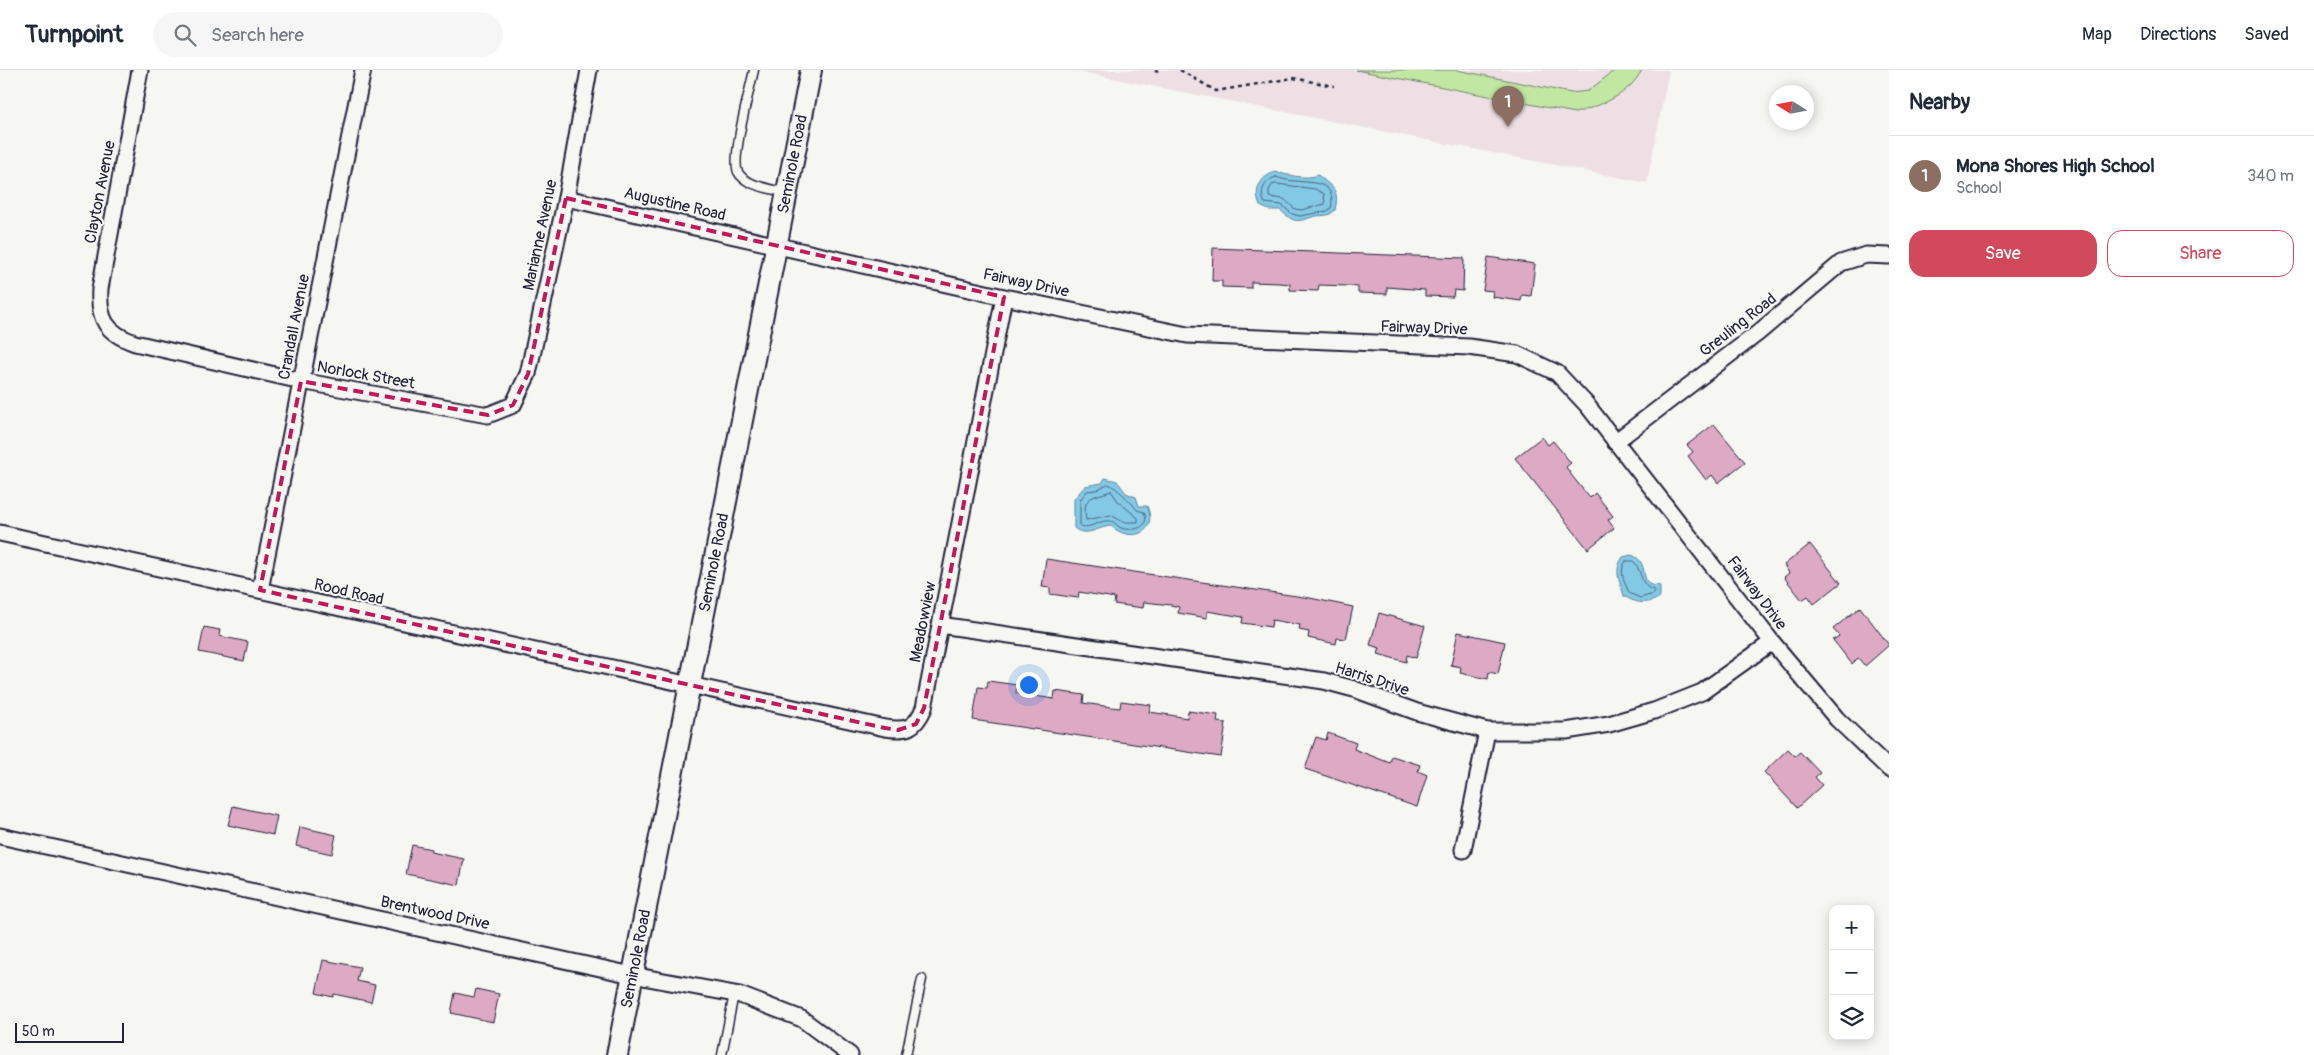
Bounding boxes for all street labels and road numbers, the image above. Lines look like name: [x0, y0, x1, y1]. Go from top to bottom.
street label: Seminole Road: [773, 113, 812, 215]
street label: Clayton Avenue: [80, 139, 120, 245]
street label: Marianne Avenue: [518, 177, 562, 292]
street label: Augustine Road: [622, 183, 728, 225]
street label: Fairway Drive: [981, 264, 1071, 302]
street label: Crandall Avenue: [274, 272, 314, 382]
street label: Greuling Road: [1696, 289, 1780, 361]
street label: Fairway Drive: [1380, 316, 1468, 340]
street label: Norlock Street: [315, 357, 417, 394]
street label: Seminole Road: [695, 511, 734, 614]
street label: Fairway Drive: [1723, 552, 1791, 634]
street label: Rood Road: [312, 574, 386, 610]
street label: Meadowview: [905, 579, 941, 664]
street label: Harris Drive: [1332, 658, 1412, 700]
street label: Brentwood Drive: [379, 892, 491, 934]
street label: Seminole Road: [616, 908, 655, 1010]

